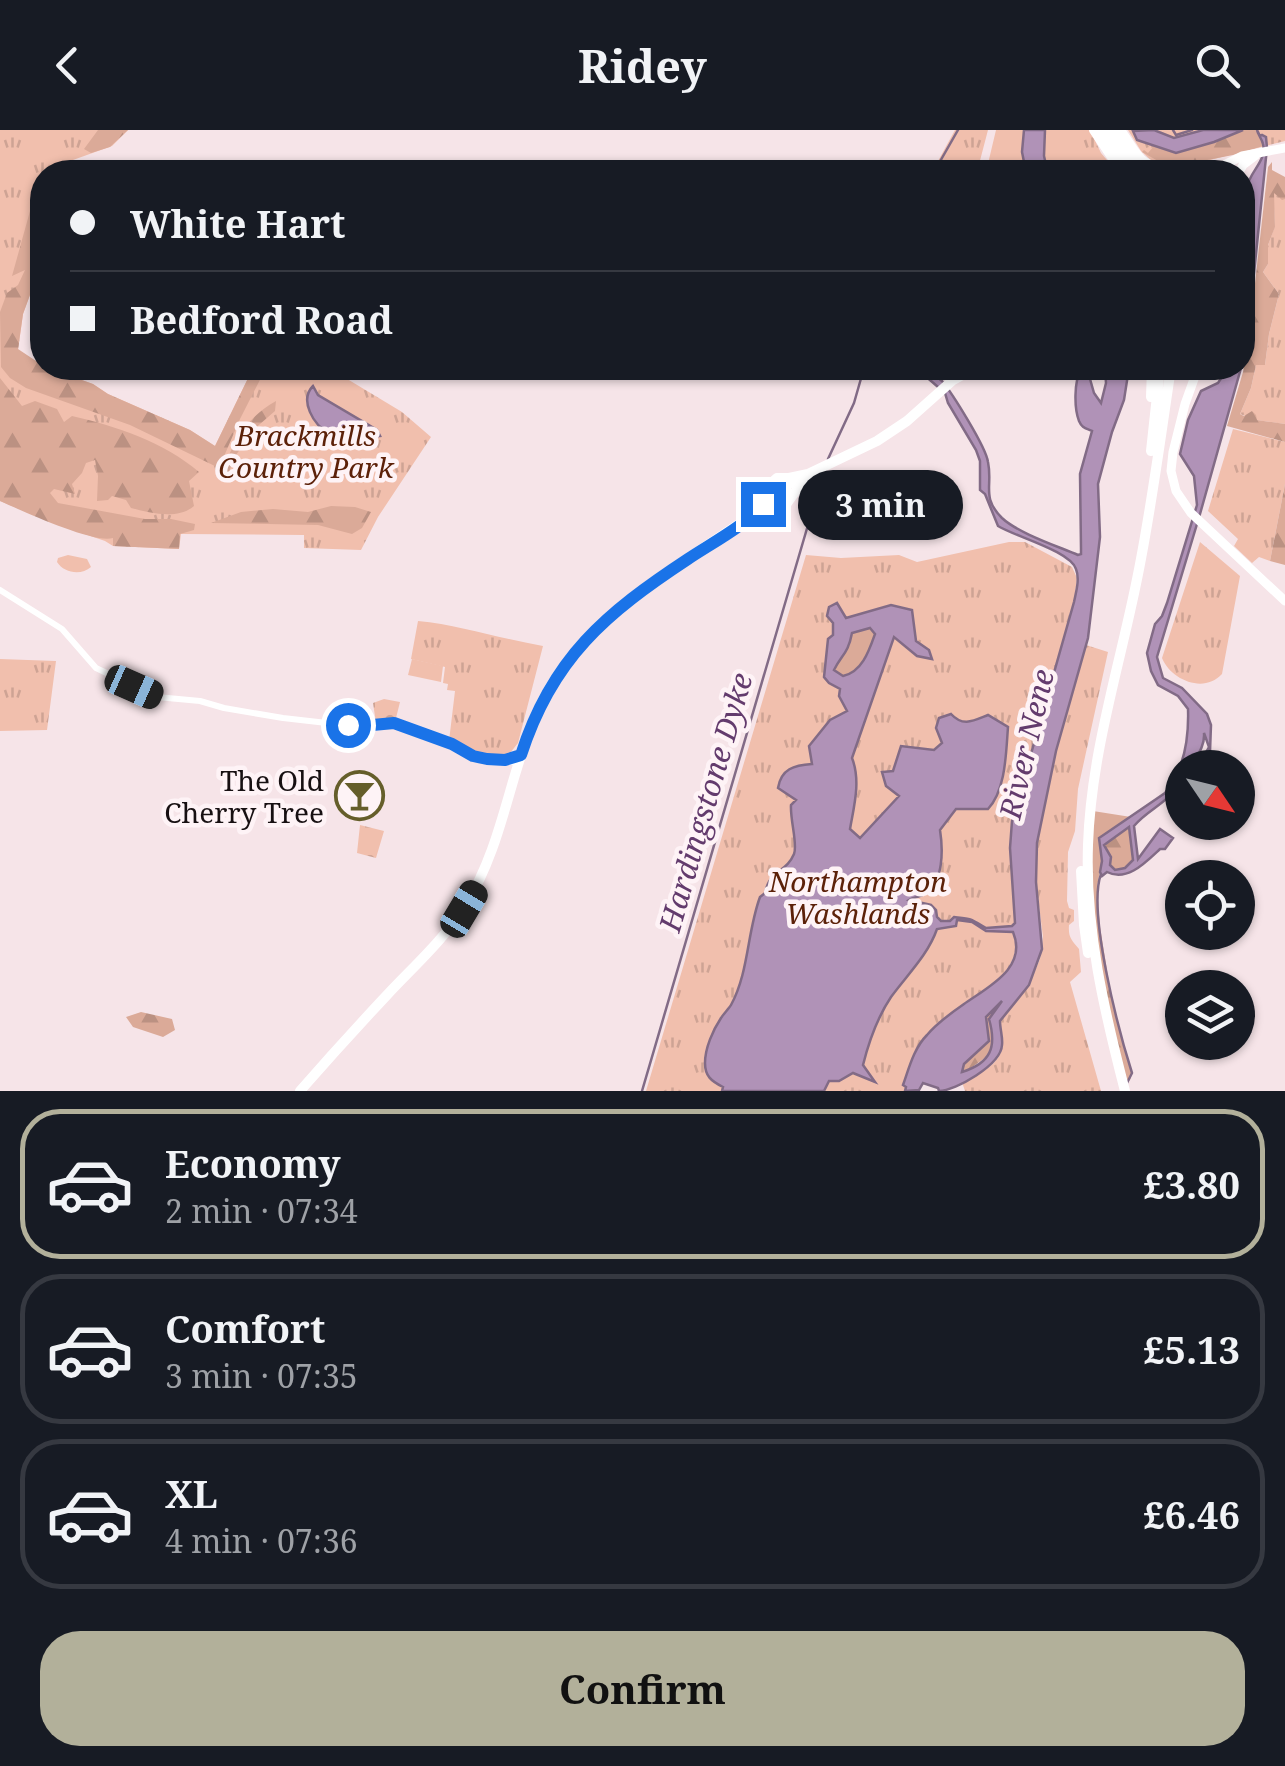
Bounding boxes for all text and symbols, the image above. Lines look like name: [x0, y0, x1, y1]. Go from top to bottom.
text: Ridey: [578, 35, 707, 96]
icon: back: [40, 38, 95, 93]
icon: search: [1190, 38, 1245, 93]
text: White Hart: [130, 197, 345, 249]
text: Bedford Road: [130, 293, 393, 345]
park label: Brackmills Country Park: [218, 416, 395, 486]
callout: 3 min: [798, 469, 963, 539]
route end: [741, 482, 786, 527]
text: 3 min: [835, 483, 926, 526]
car: [100, 661, 168, 713]
water label: River Nene: [989, 665, 1063, 824]
water label: Hardingstone Dyke: [648, 668, 762, 937]
route start: [326, 703, 371, 748]
north arrow: [1165, 750, 1255, 840]
map controls: [1165, 750, 1255, 1060]
place label: The Old Cherry Tree: [164, 761, 324, 831]
bar icon: The Old Cherry Tree: [333, 770, 385, 822]
button: locate: [1165, 860, 1255, 950]
park label: Northampton Washlands: [768, 862, 947, 932]
car: [436, 876, 492, 942]
button: layers: [1165, 970, 1255, 1060]
text: Economy: [165, 1137, 341, 1189]
icon: car: [45, 1139, 135, 1229]
text: £3.80: [1143, 1158, 1240, 1210]
text: 2 min · 07:34: [165, 1189, 358, 1232]
text: Comfort: [165, 1302, 325, 1354]
icon: car: [45, 1304, 135, 1394]
text: £5.13: [1143, 1323, 1240, 1375]
text: 3 min · 07:35: [165, 1354, 358, 1397]
text: XL: [165, 1467, 218, 1519]
icon: car: [45, 1469, 135, 1559]
text: £6.46: [1143, 1488, 1240, 1540]
text: 4 min · 07:36: [165, 1519, 358, 1562]
button: Confirm: [40, 1631, 1245, 1746]

